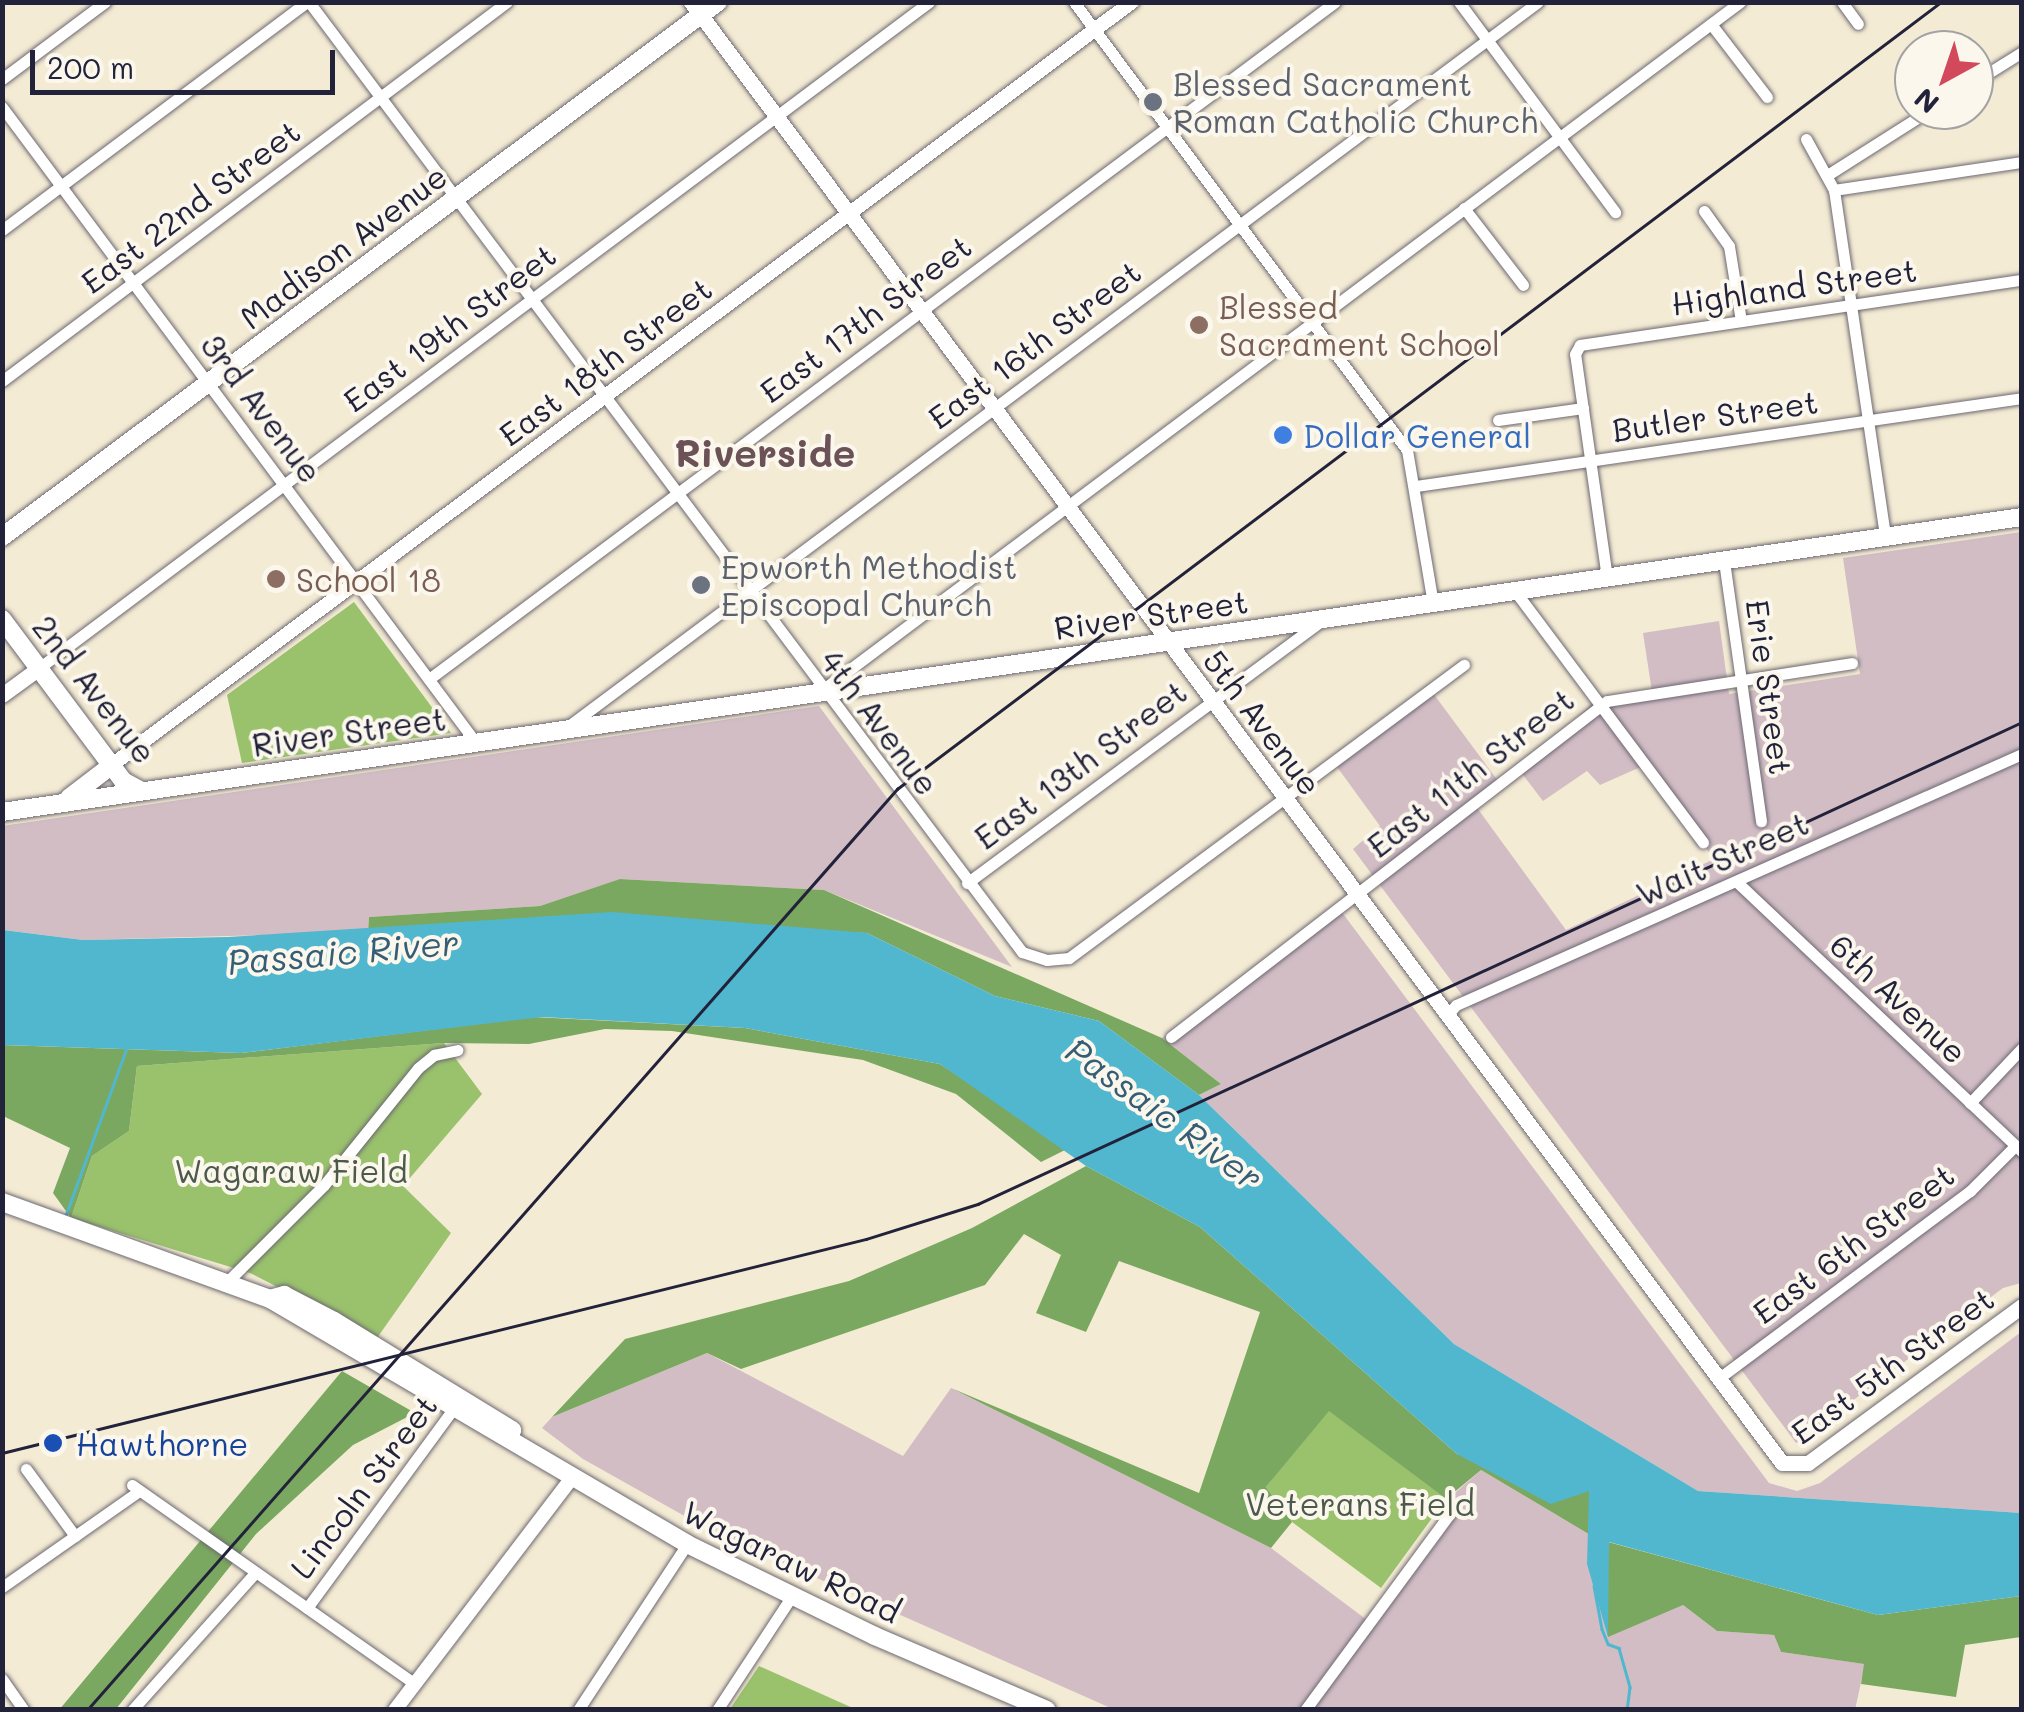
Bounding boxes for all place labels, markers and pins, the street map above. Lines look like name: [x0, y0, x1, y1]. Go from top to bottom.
place label: Blessed Sacrament Roman Catholic Church: [1173, 65, 1538, 140]
marker: Blessed Sacrament Roman Catholic Church: [1142, 91, 1164, 113]
place label: Blessed Sacrament School: [1219, 288, 1500, 363]
marker: Blessed Sacrament School: [1188, 314, 1210, 336]
place label: Dollar General: [1303, 416, 1531, 454]
marker: Dollar General: [1272, 424, 1294, 446]
place label: Epworth Methodist Episcopal Church: [721, 548, 1017, 623]
place label: School 18: [296, 560, 441, 598]
marker: School 18: [265, 568, 287, 590]
marker: Epworth Methodist Episcopal Church: [690, 574, 712, 596]
place label: Hawthorne: [76, 1424, 248, 1462]
marker: Hawthorne: [40, 1430, 66, 1456]

